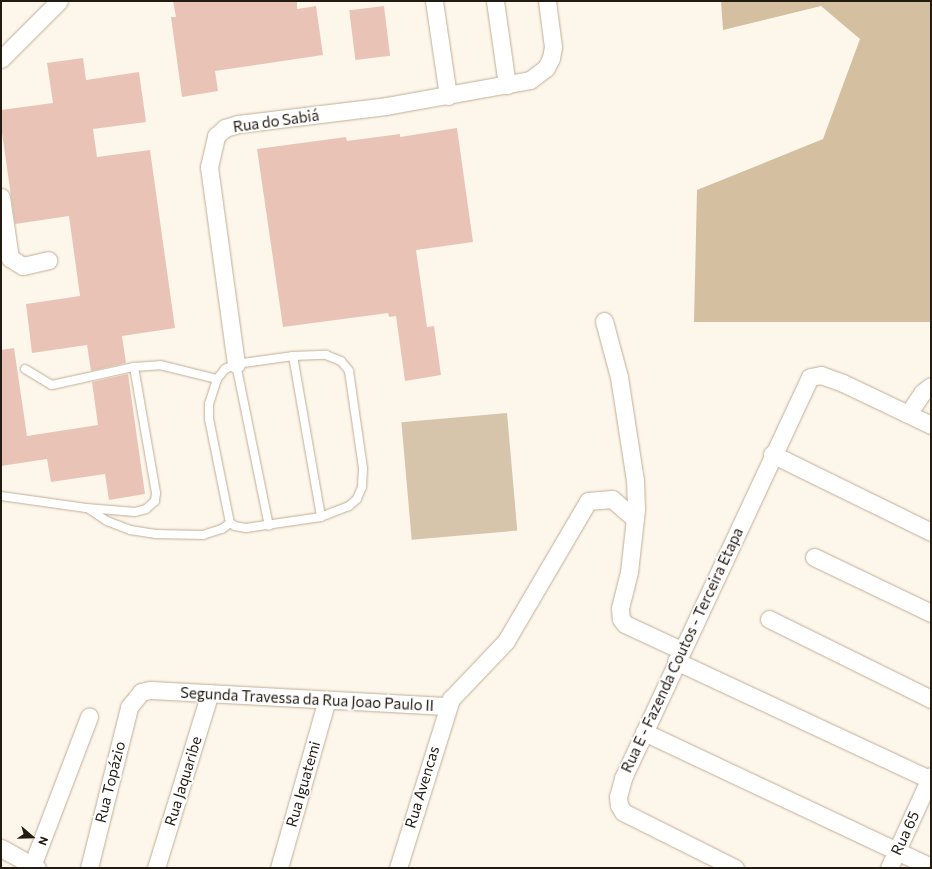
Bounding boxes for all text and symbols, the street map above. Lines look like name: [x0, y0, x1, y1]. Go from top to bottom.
street label: Rua do Sabiá: [232, 106, 320, 136]
street label: Rua E - Fazenda Coutos - Terceira Etapa: [617, 525, 747, 775]
street label: Segunda Travessa da Rua Joao Paulo II: [180, 683, 434, 715]
street label: Rua Jaquaribe: [161, 734, 205, 828]
street label: Rua Topázio: [91, 739, 129, 825]
street label: Rua Iguatemi: [282, 739, 324, 829]
street label: Rua Avencas: [401, 744, 443, 830]
street label: Rua 65: [887, 808, 923, 858]
north arrow: [12, 817, 52, 857]
text: N: [36, 835, 51, 847]

